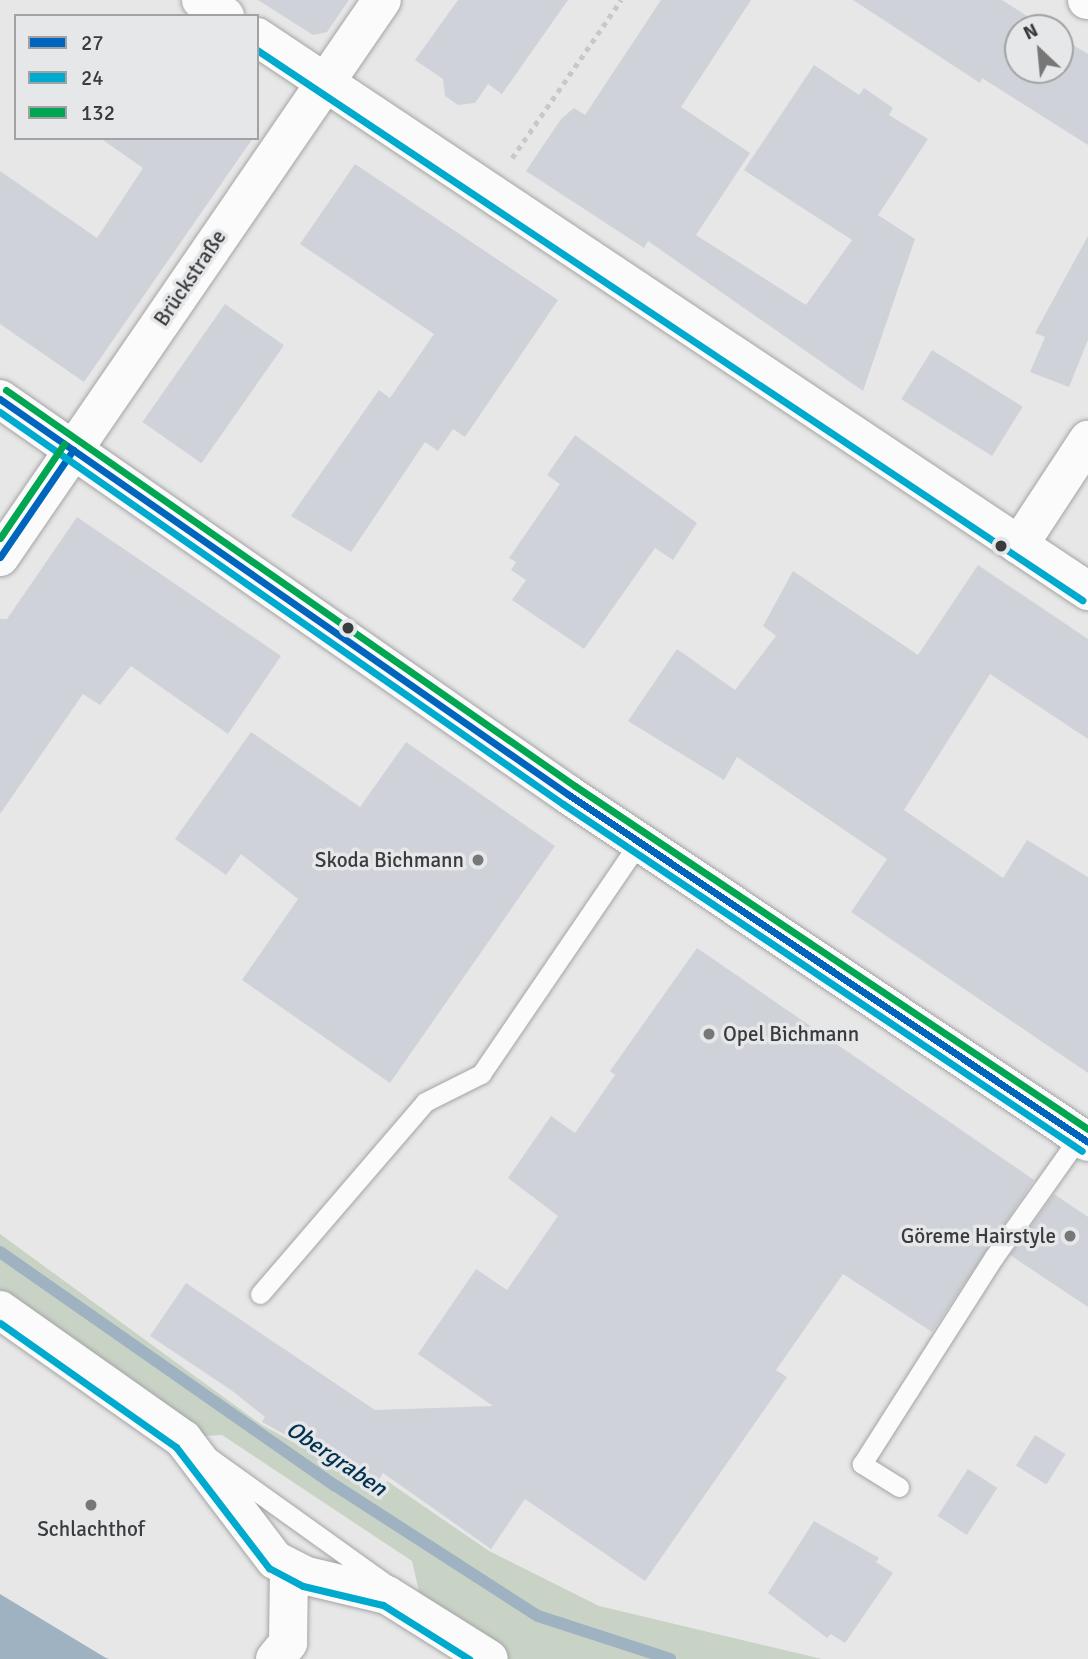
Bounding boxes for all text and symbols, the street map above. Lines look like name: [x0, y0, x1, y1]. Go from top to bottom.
legend: [14, 14, 259, 140]
north arrow: [1004, 14, 1074, 84]
text: N: [1019, 18, 1042, 46]
text: 27: [81, 30, 104, 56]
text: 24: [81, 65, 104, 91]
text: 132: [81, 100, 115, 126]
street label: Brückstraße: [149, 225, 231, 331]
unlabelled marker: [994, 539, 1008, 553]
unlabelled marker: [341, 621, 355, 635]
place label: Skoda Bichmann: [315, 847, 464, 873]
marker: Skoda Bichmann: [470, 852, 486, 868]
place label: Opel Bichmann: [723, 1021, 859, 1047]
marker: Opel Bichmann: [701, 1026, 717, 1042]
place label: Göreme Hairstyle: [901, 1223, 1056, 1249]
marker: Göreme Hairstyle: [1062, 1228, 1078, 1244]
water label: Obergraben: [280, 1415, 392, 1503]
marker: Schlachthof: [83, 1497, 99, 1513]
place label: Schlachthof: [37, 1516, 145, 1542]

